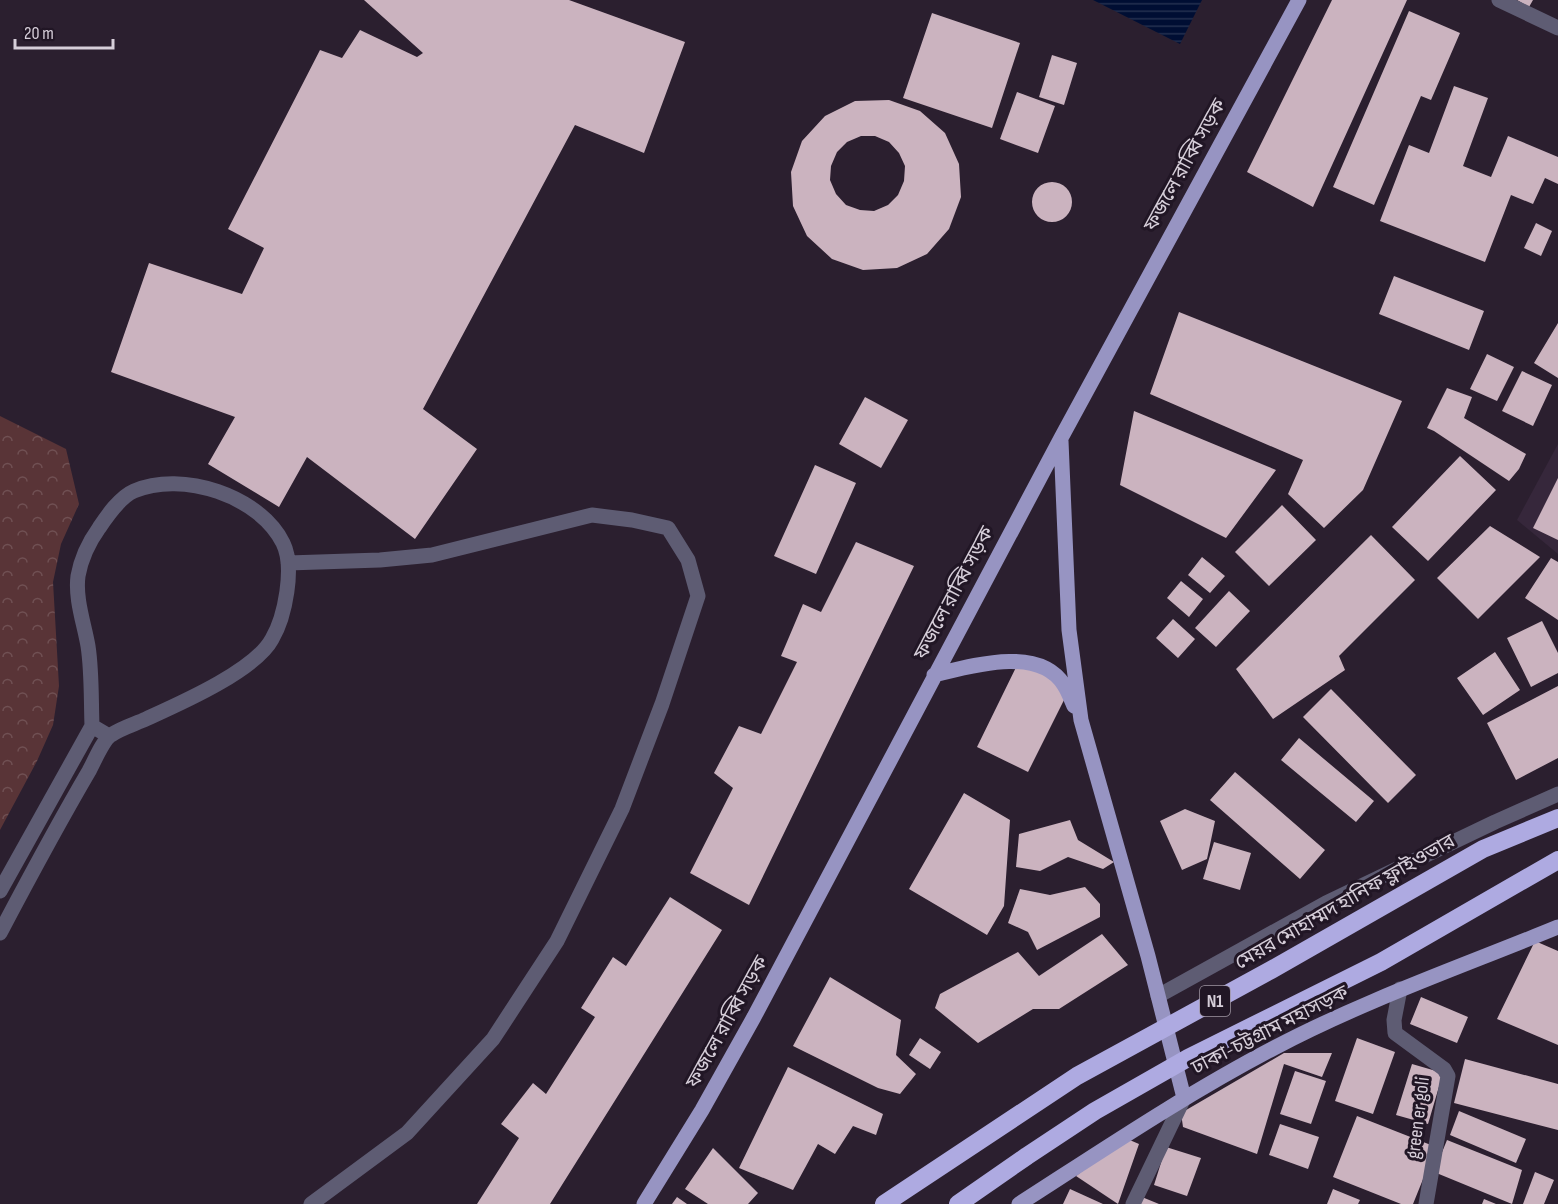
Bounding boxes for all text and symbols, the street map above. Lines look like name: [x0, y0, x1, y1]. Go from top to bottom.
scale bar: [15, 12, 112, 50]
text: 20 m: [24, 23, 54, 44]
street label: ফজলে রাব্বি সড়ক: [1137, 93, 1232, 236]
street label: ফজলে রাব্বি সড়ক: [907, 521, 1000, 665]
street label: মেয়র মোহাম্মদ হানিফ ফ্লাইওভার: [1230, 828, 1460, 975]
street label: ফজলে রাব্বি সড়ক: [679, 950, 774, 1093]
street label: ঢাকা-চট্টগ্রাম মহাসড়ক: [1186, 979, 1353, 1080]
road number: N1: [1200, 986, 1230, 1016]
street label: green er goli: [1401, 1076, 1435, 1160]

